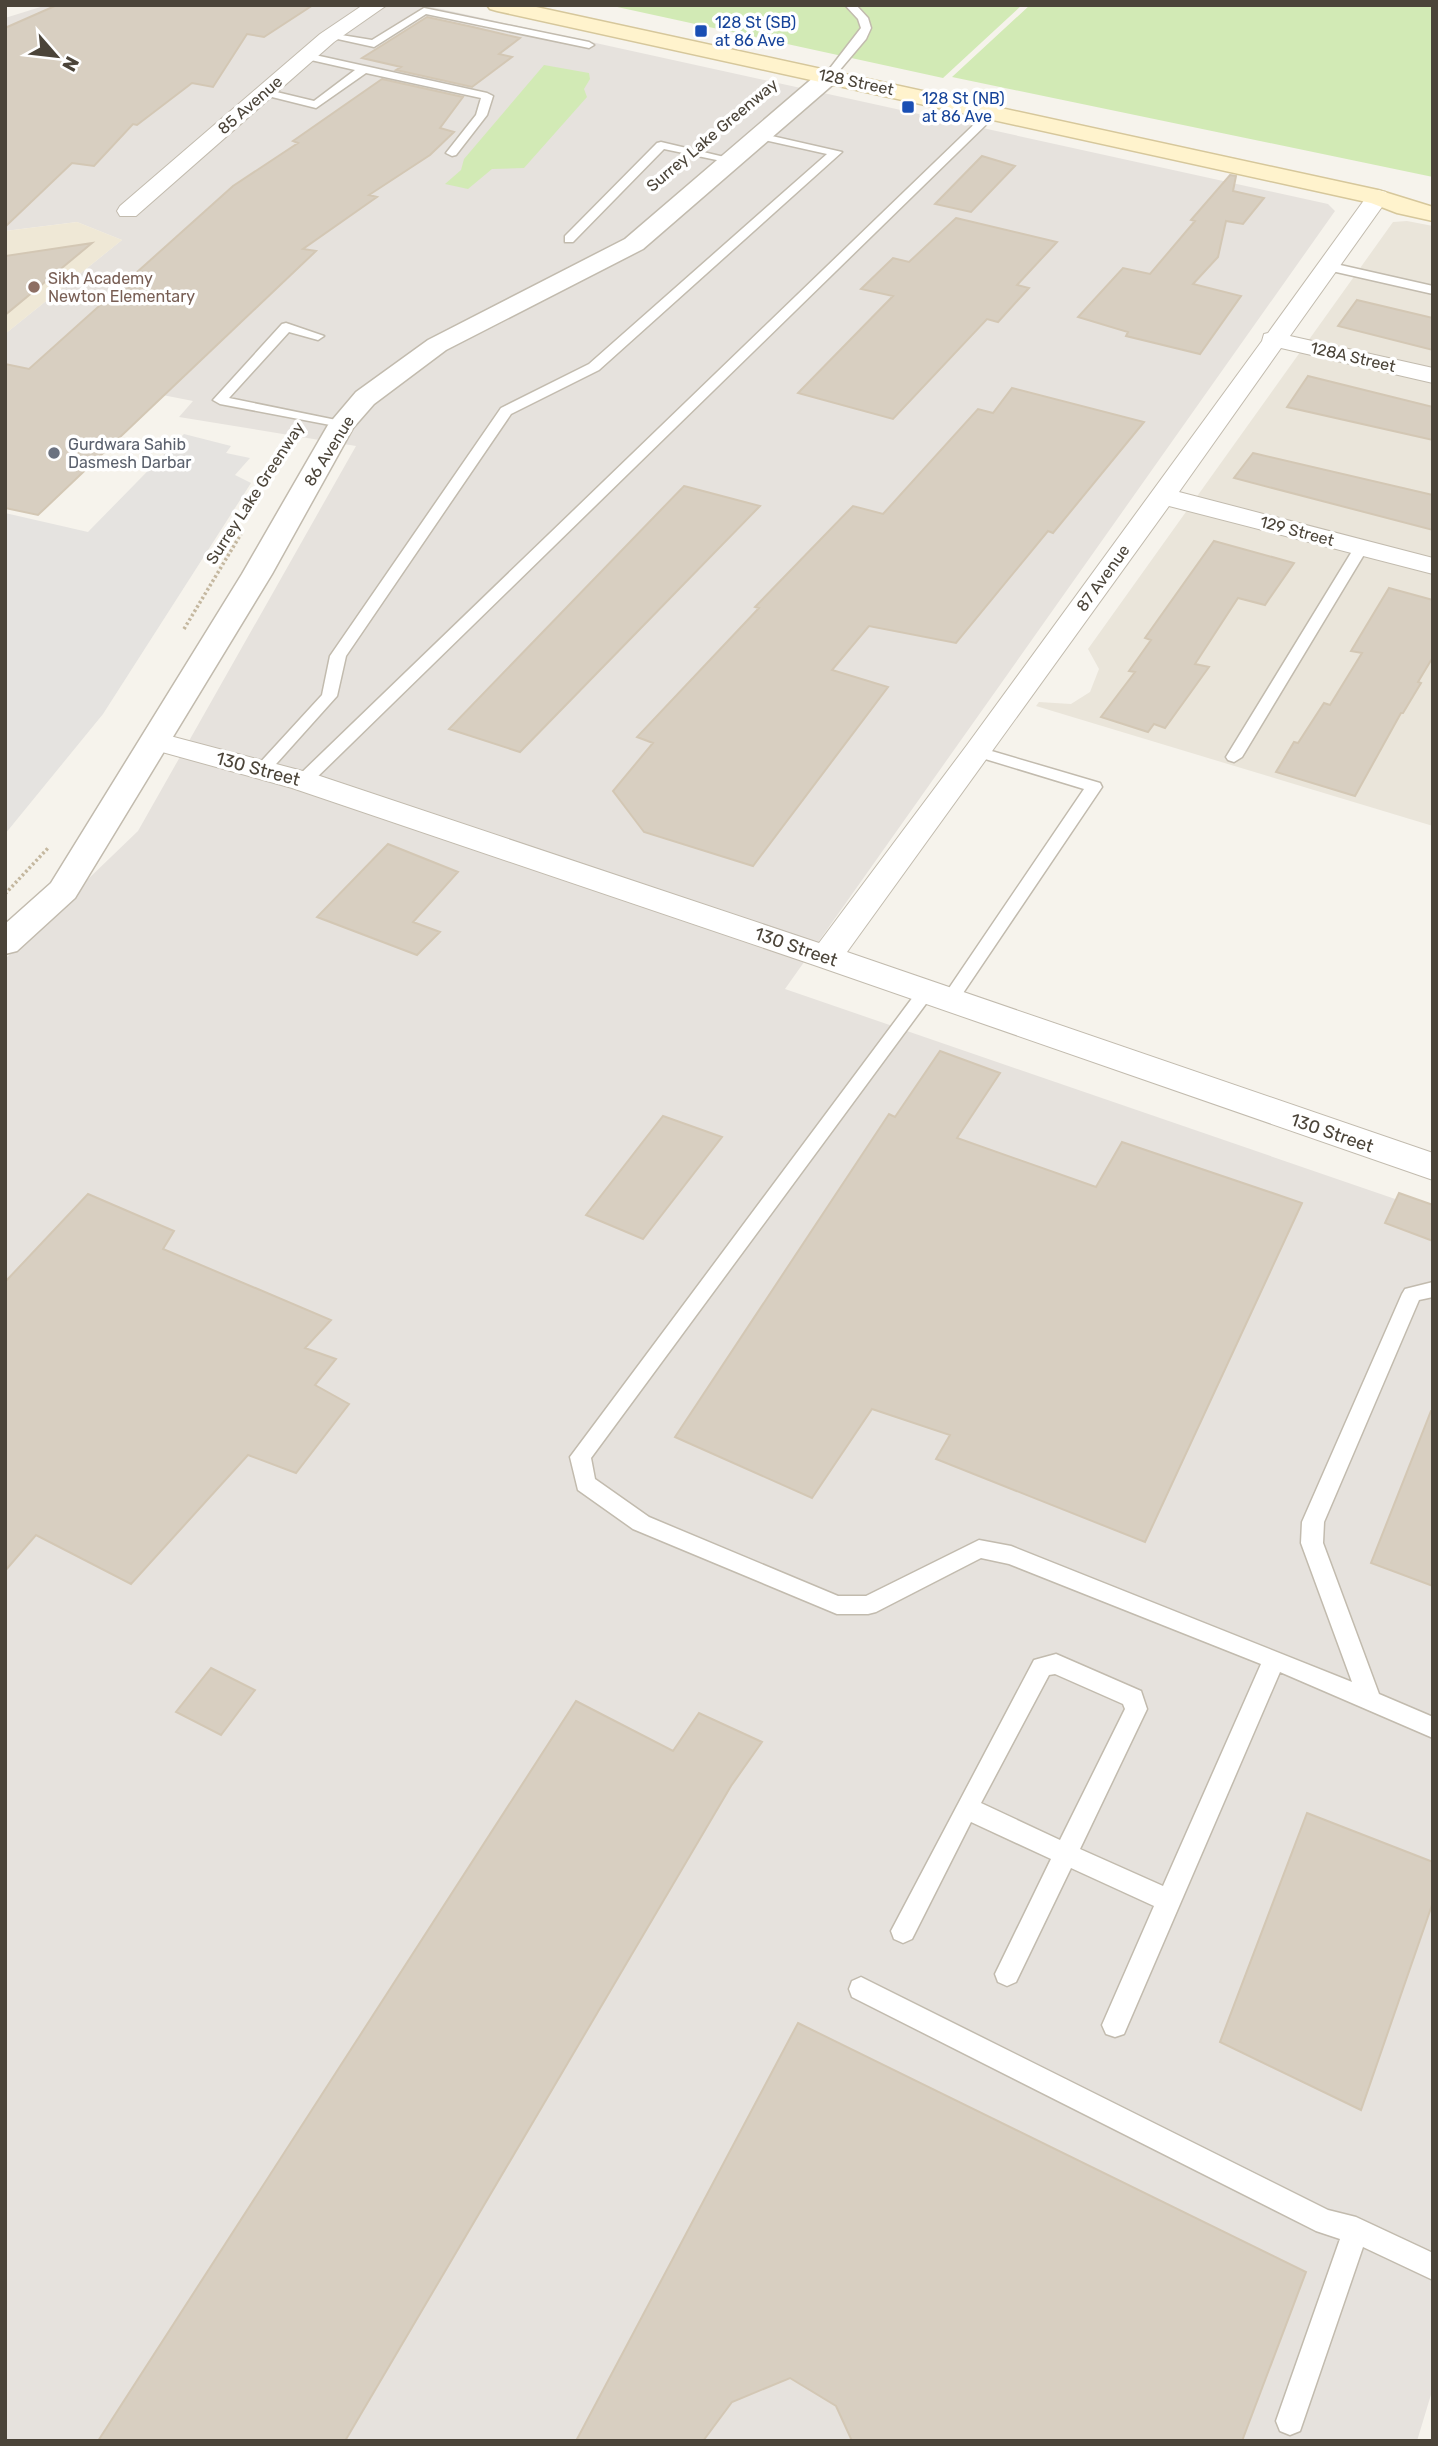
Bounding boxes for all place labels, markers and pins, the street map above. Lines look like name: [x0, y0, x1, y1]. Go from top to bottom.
place label: 128 St (SB) at 86 Ave: [715, 13, 796, 50]
marker: 128 St (SB) at 86 Ave: [693, 23, 709, 39]
place label: 128 St (NB) at 86 Ave: [922, 89, 1005, 126]
marker: 128 St (NB) at 86 Ave: [900, 99, 916, 115]
place label: Sikh Academy Newton Elementary: [48, 269, 195, 306]
marker: Sikh Academy Newton Elementary: [26, 279, 42, 295]
place label: Gurdwara Sahib Dasmesh Darbar: [68, 435, 191, 472]
marker: Gurdwara Sahib Dasmesh Darbar: [46, 445, 62, 461]

